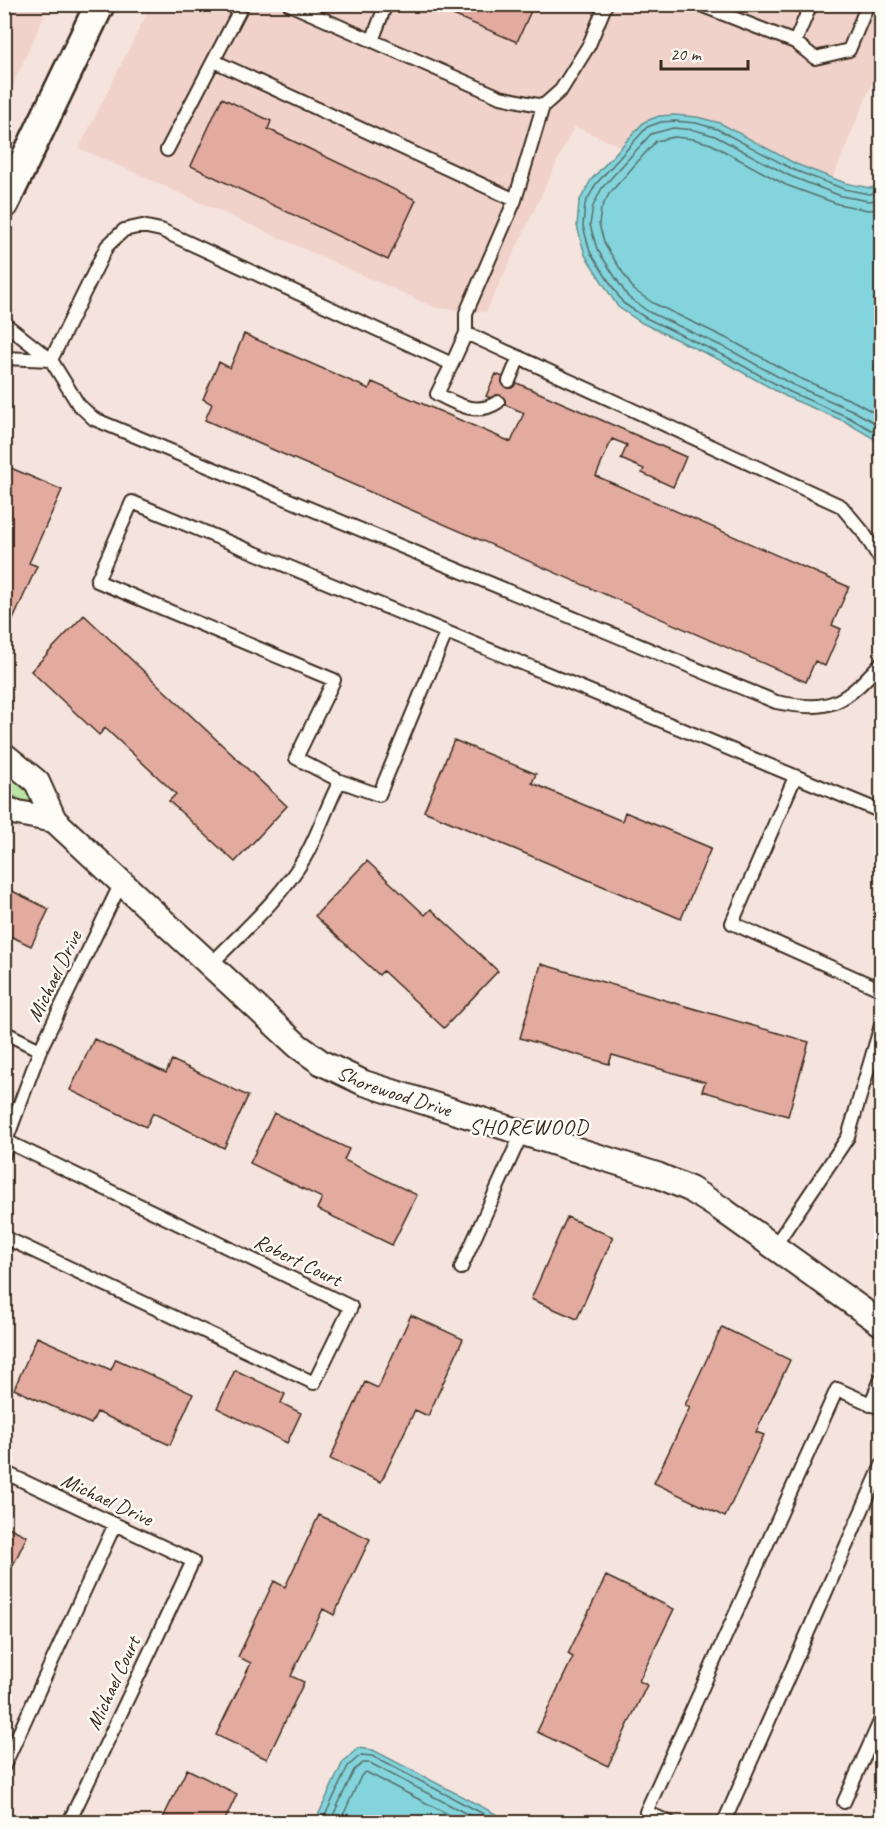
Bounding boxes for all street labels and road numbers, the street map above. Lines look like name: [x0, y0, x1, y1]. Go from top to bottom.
street label: Michael Drive: [21, 925, 88, 1026]
street label: Shorewood Drive: [333, 1059, 455, 1123]
street label: Robert Court: [250, 1228, 348, 1293]
street label: Michael Drive: [57, 1467, 158, 1532]
street label: Michael Court: [80, 1630, 147, 1734]

